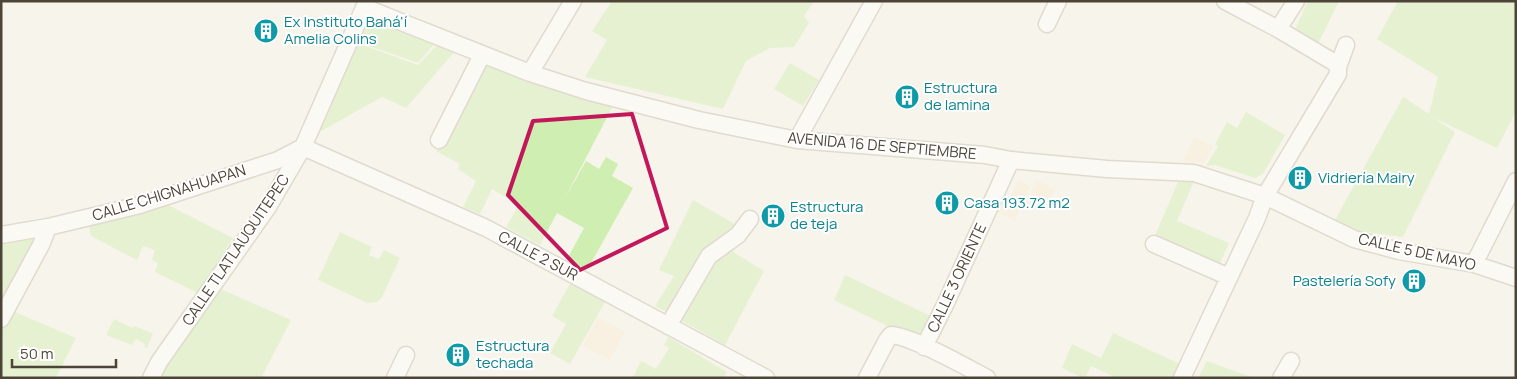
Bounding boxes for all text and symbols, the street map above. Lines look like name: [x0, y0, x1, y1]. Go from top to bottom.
place label: Ex Instituto Bahá'í Amelia Colins: [284, 11, 408, 49]
building icon: Ex Instituto Bahá'í Amelia Colins: [253, 18, 279, 44]
place label: Estructura de lamina: [924, 77, 997, 115]
building icon: Estructura de lamina: [894, 84, 920, 110]
street label: AVENIDA 16 DE SEPTIEMBRE: [787, 127, 977, 164]
street label: CALLE CHIGNAHUAPAN: [89, 159, 248, 226]
building icon: Vidriería Mairy: [1287, 165, 1313, 191]
place label: Vidriería Mairy: [1318, 167, 1415, 188]
street label: CALLE TLATLAUQUITEPEC: [177, 170, 294, 330]
building icon: Casa 193.72 m2: [934, 190, 960, 216]
place label: Casa 193.72 m2: [964, 192, 1070, 213]
place label: Estructura de teja: [790, 196, 863, 234]
building icon: Estructura de teja: [760, 203, 786, 229]
street label: CALLE 3 ORIENTE: [922, 220, 991, 336]
street label: CALLE 2 SUR: [495, 226, 582, 285]
street label: CALLE 5 DE MAYO: [1356, 228, 1478, 275]
building icon: Pastelería Sofy: [1401, 268, 1427, 294]
place label: Pastelería Sofy: [1293, 270, 1396, 291]
place label: Estructura techada: [476, 335, 549, 373]
scale bar: [12, 336, 116, 368]
building icon: Estructura techada: [445, 342, 471, 368]
text: 50 m: [20, 343, 54, 364]

